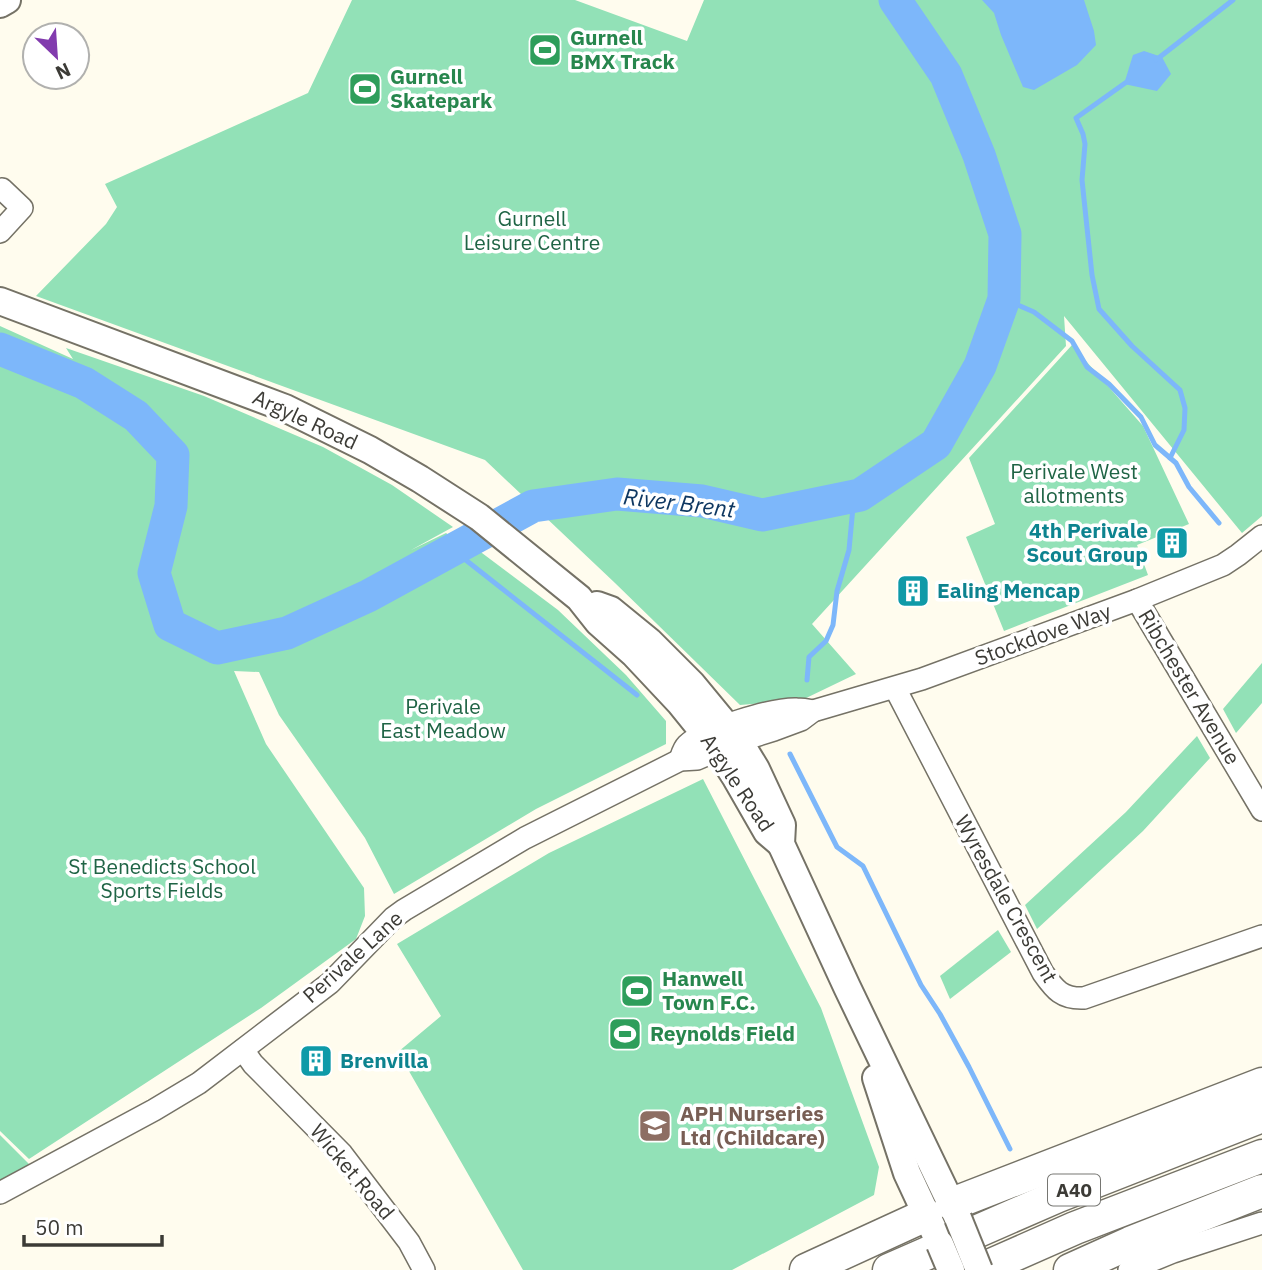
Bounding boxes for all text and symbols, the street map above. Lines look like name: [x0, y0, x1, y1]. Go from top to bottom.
north arrow: [21, 21, 91, 91]
place label: Gurnell BMX Track: [570, 23, 676, 75]
sports icon: Gurnell BMX Track: [526, 31, 564, 69]
text: N: [52, 58, 74, 85]
place label: Gurnell Skatepark: [390, 62, 493, 114]
sports icon: Gurnell Skatepark: [346, 70, 384, 108]
park label: Gurnell Leisure Centre: [464, 204, 600, 256]
street label: Argyle Road: [248, 383, 362, 456]
park label: Perivale West allotments: [1010, 457, 1138, 509]
water label: River Brent: [622, 480, 737, 524]
place label: 4th Perivale Scout Group: [1026, 516, 1148, 568]
building icon: 4th Perivale Scout Group: [1153, 524, 1191, 562]
building icon: Ealing Mencap: [894, 572, 932, 610]
place label: Ealing Mencap: [937, 576, 1080, 604]
street label: Stockdove Way: [971, 596, 1115, 672]
street label: Ribchester Avenue: [1132, 604, 1247, 769]
park label: Perivale East Meadow: [380, 692, 506, 744]
street label: Argyle Road: [695, 728, 781, 837]
street label: Wyresdale Crescent: [949, 810, 1065, 987]
park label: St Benedicts School Sports Fields: [68, 852, 256, 904]
street label: Perivale Lane: [296, 904, 408, 1009]
place label: Hanwell Town F.C.: [662, 964, 756, 1016]
sports icon: Hanwell Town F.C.: [618, 972, 656, 1010]
sports icon: Reynolds Field: [606, 1015, 644, 1053]
place label: Reynolds Field: [650, 1019, 795, 1047]
building icon: Brenvilla: [297, 1042, 335, 1080]
place label: Brenvilla: [340, 1046, 428, 1074]
place label: APH Nurseries Ltd (Childcare): [680, 1099, 825, 1151]
school or university icon: APH Nurseries Ltd (Childcare): [636, 1107, 674, 1145]
street label: Wicket Road: [304, 1117, 401, 1225]
road number: A40: [1048, 1174, 1100, 1206]
scale bar: [24, 1204, 163, 1248]
text: 50 m: [35, 1213, 84, 1241]

